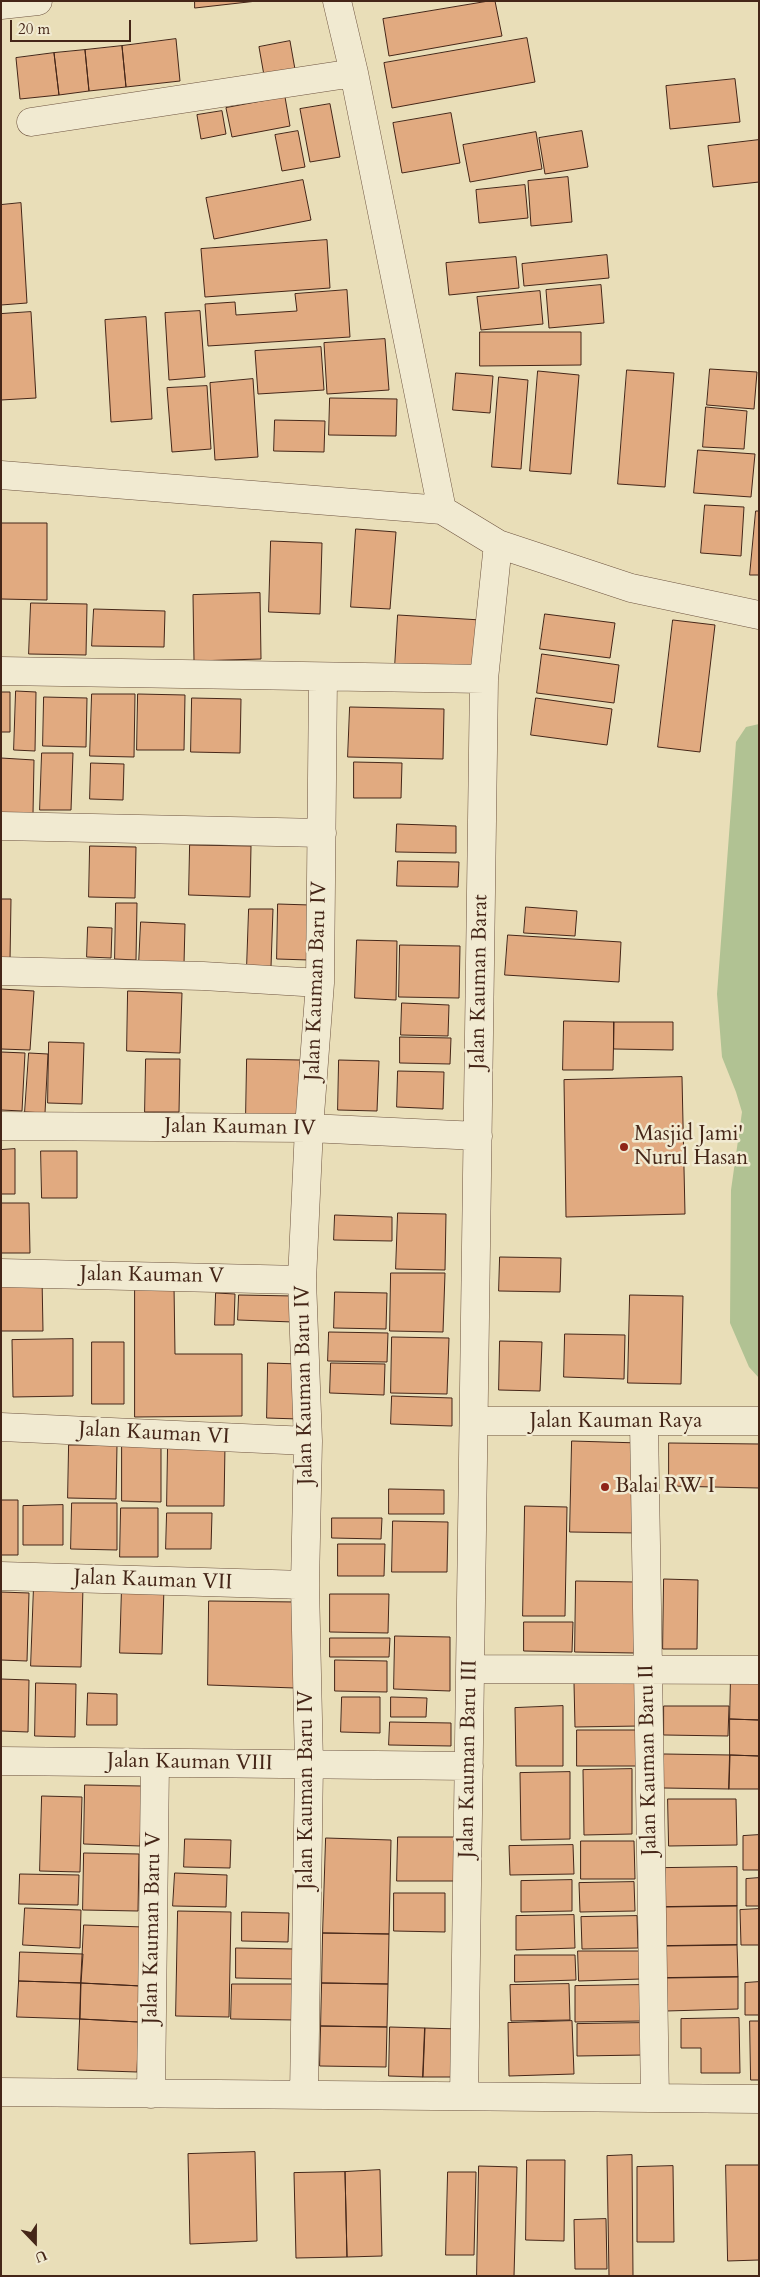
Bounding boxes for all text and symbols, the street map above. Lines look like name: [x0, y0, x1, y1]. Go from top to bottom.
scale bar: [12, 10, 134, 42]
text: 20 m: [18, 19, 50, 39]
street label: Jalan Kauman Baru IV: [301, 881, 333, 1081]
street label: Jalan Kauman Barat: [466, 894, 494, 1070]
street label: Jalan Kauman IV: [164, 1114, 316, 1142]
place label: Masjid Jami' Nurul Hasan: [634, 1122, 748, 1172]
marker: Masjid Jami' Nurul Hasan: [618, 1141, 630, 1153]
street label: Jalan Kauman V: [80, 1262, 224, 1290]
street label: Jalan Kauman Baru IV: [291, 1285, 319, 1485]
street label: Jalan Kauman Raya: [530, 1409, 702, 1435]
street label: Jalan Kauman VI: [78, 1417, 230, 1451]
place label: Balai RW I: [615, 1474, 715, 1500]
marker: Balai RW I: [599, 1481, 611, 1493]
street label: Jalan Kauman VII: [73, 1566, 233, 1596]
street label: Jalan Kauman Baru III: [455, 1660, 483, 1858]
street label: Jalan Kauman Baru II: [635, 1664, 663, 1856]
street label: Jalan Kauman Baru IV: [294, 1690, 320, 1890]
street label: Jalan Kauman VIII: [107, 1749, 273, 1777]
street label: Jalan Kauman Baru V: [139, 1832, 167, 2024]
north arrow: [10, 2217, 60, 2267]
text: U: [32, 2245, 50, 2267]

